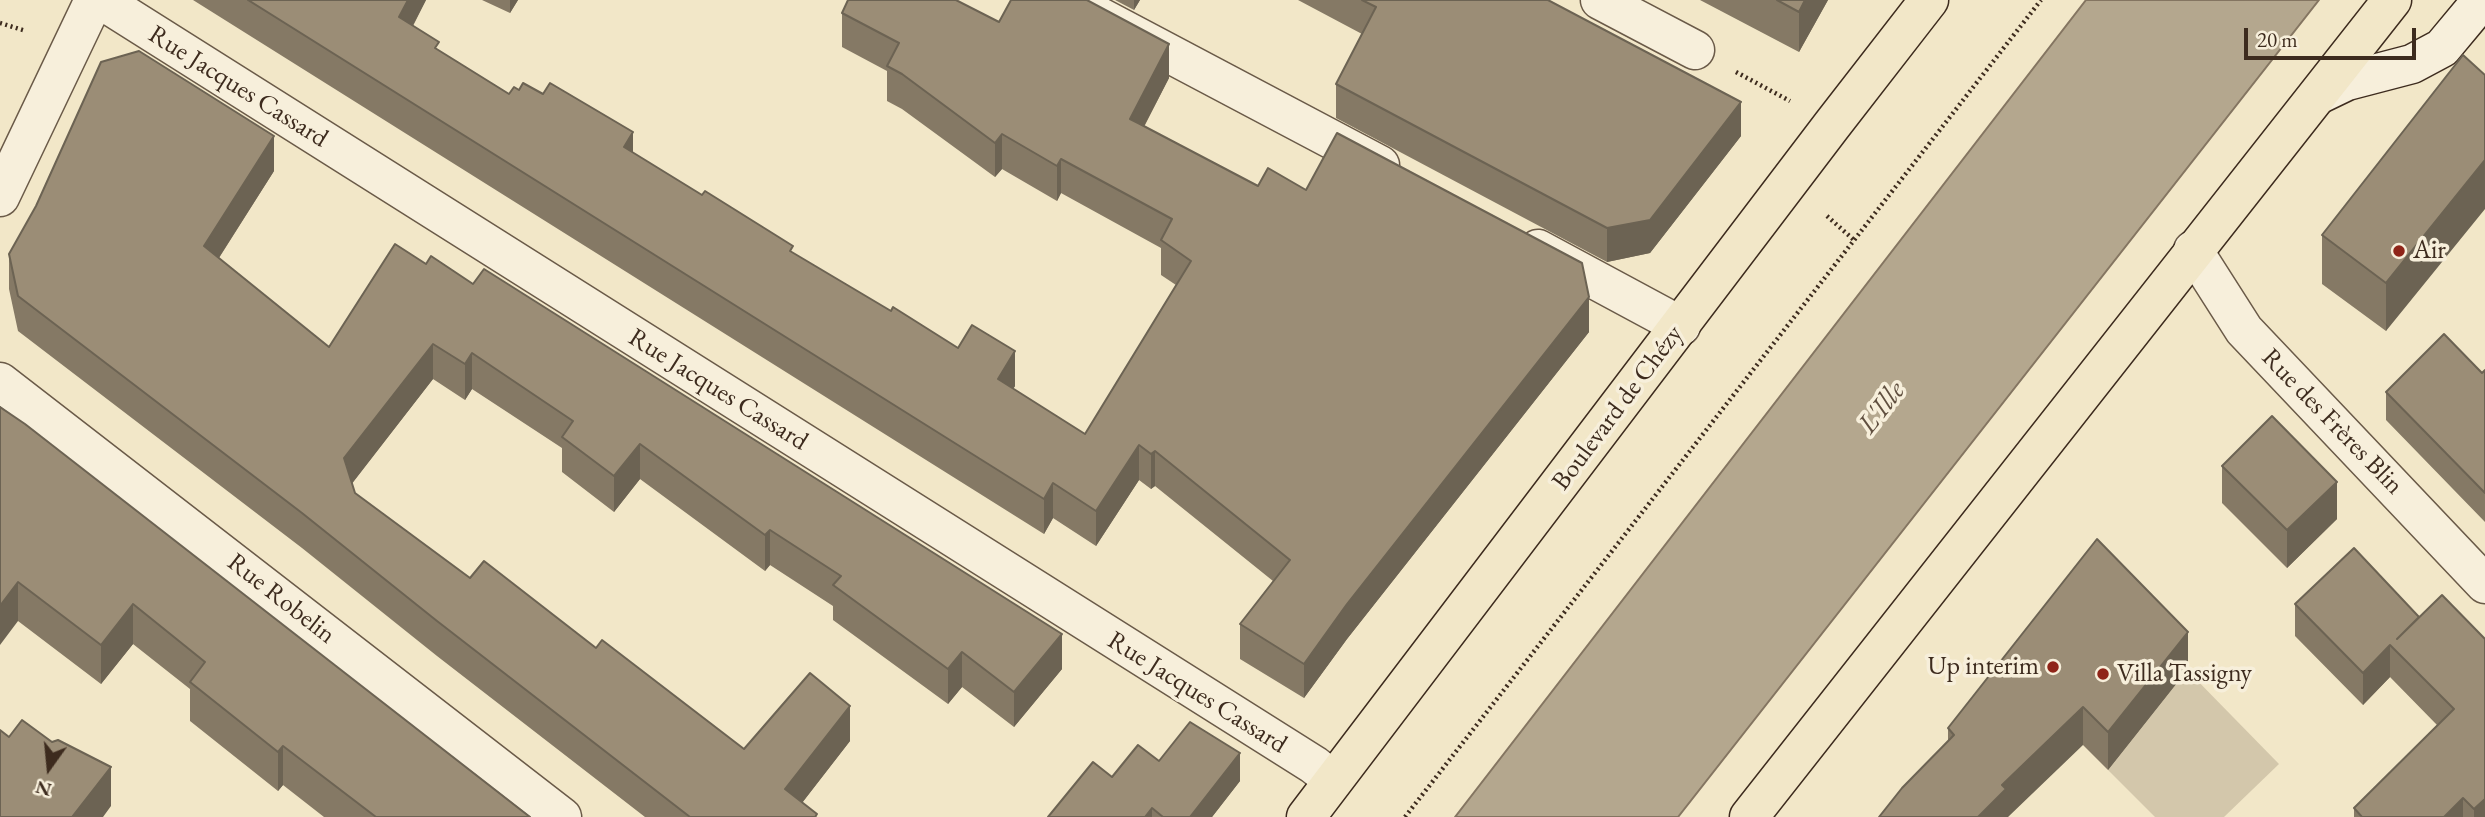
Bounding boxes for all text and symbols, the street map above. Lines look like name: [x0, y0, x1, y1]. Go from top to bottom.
scale bar: [2247, 14, 2418, 58]
street label: Rue Jacques Cassard: [143, 19, 333, 155]
text: 20 m: [2257, 26, 2298, 53]
place label: Air: [2413, 235, 2446, 267]
marker: Air: [2391, 243, 2407, 259]
street label: Boulevard de Chézy: [1546, 319, 1690, 497]
street label: Rue Jacques Cassard: [623, 322, 813, 458]
street label: Rue des Frères Blin: [2255, 343, 2409, 501]
water label: L'Ille: [1851, 375, 1913, 441]
street label: Rue Robelin: [221, 547, 341, 651]
street label: Rue Jacques Cassard: [1102, 625, 1292, 761]
place label: Up interim: [1927, 651, 2039, 683]
place label: Villa Tassigny: [2117, 658, 2252, 690]
marker: Up interim: [2045, 659, 2061, 675]
marker: Villa Tassigny: [2095, 666, 2111, 682]
north arrow: [14, 733, 84, 803]
text: N: [33, 775, 54, 803]

